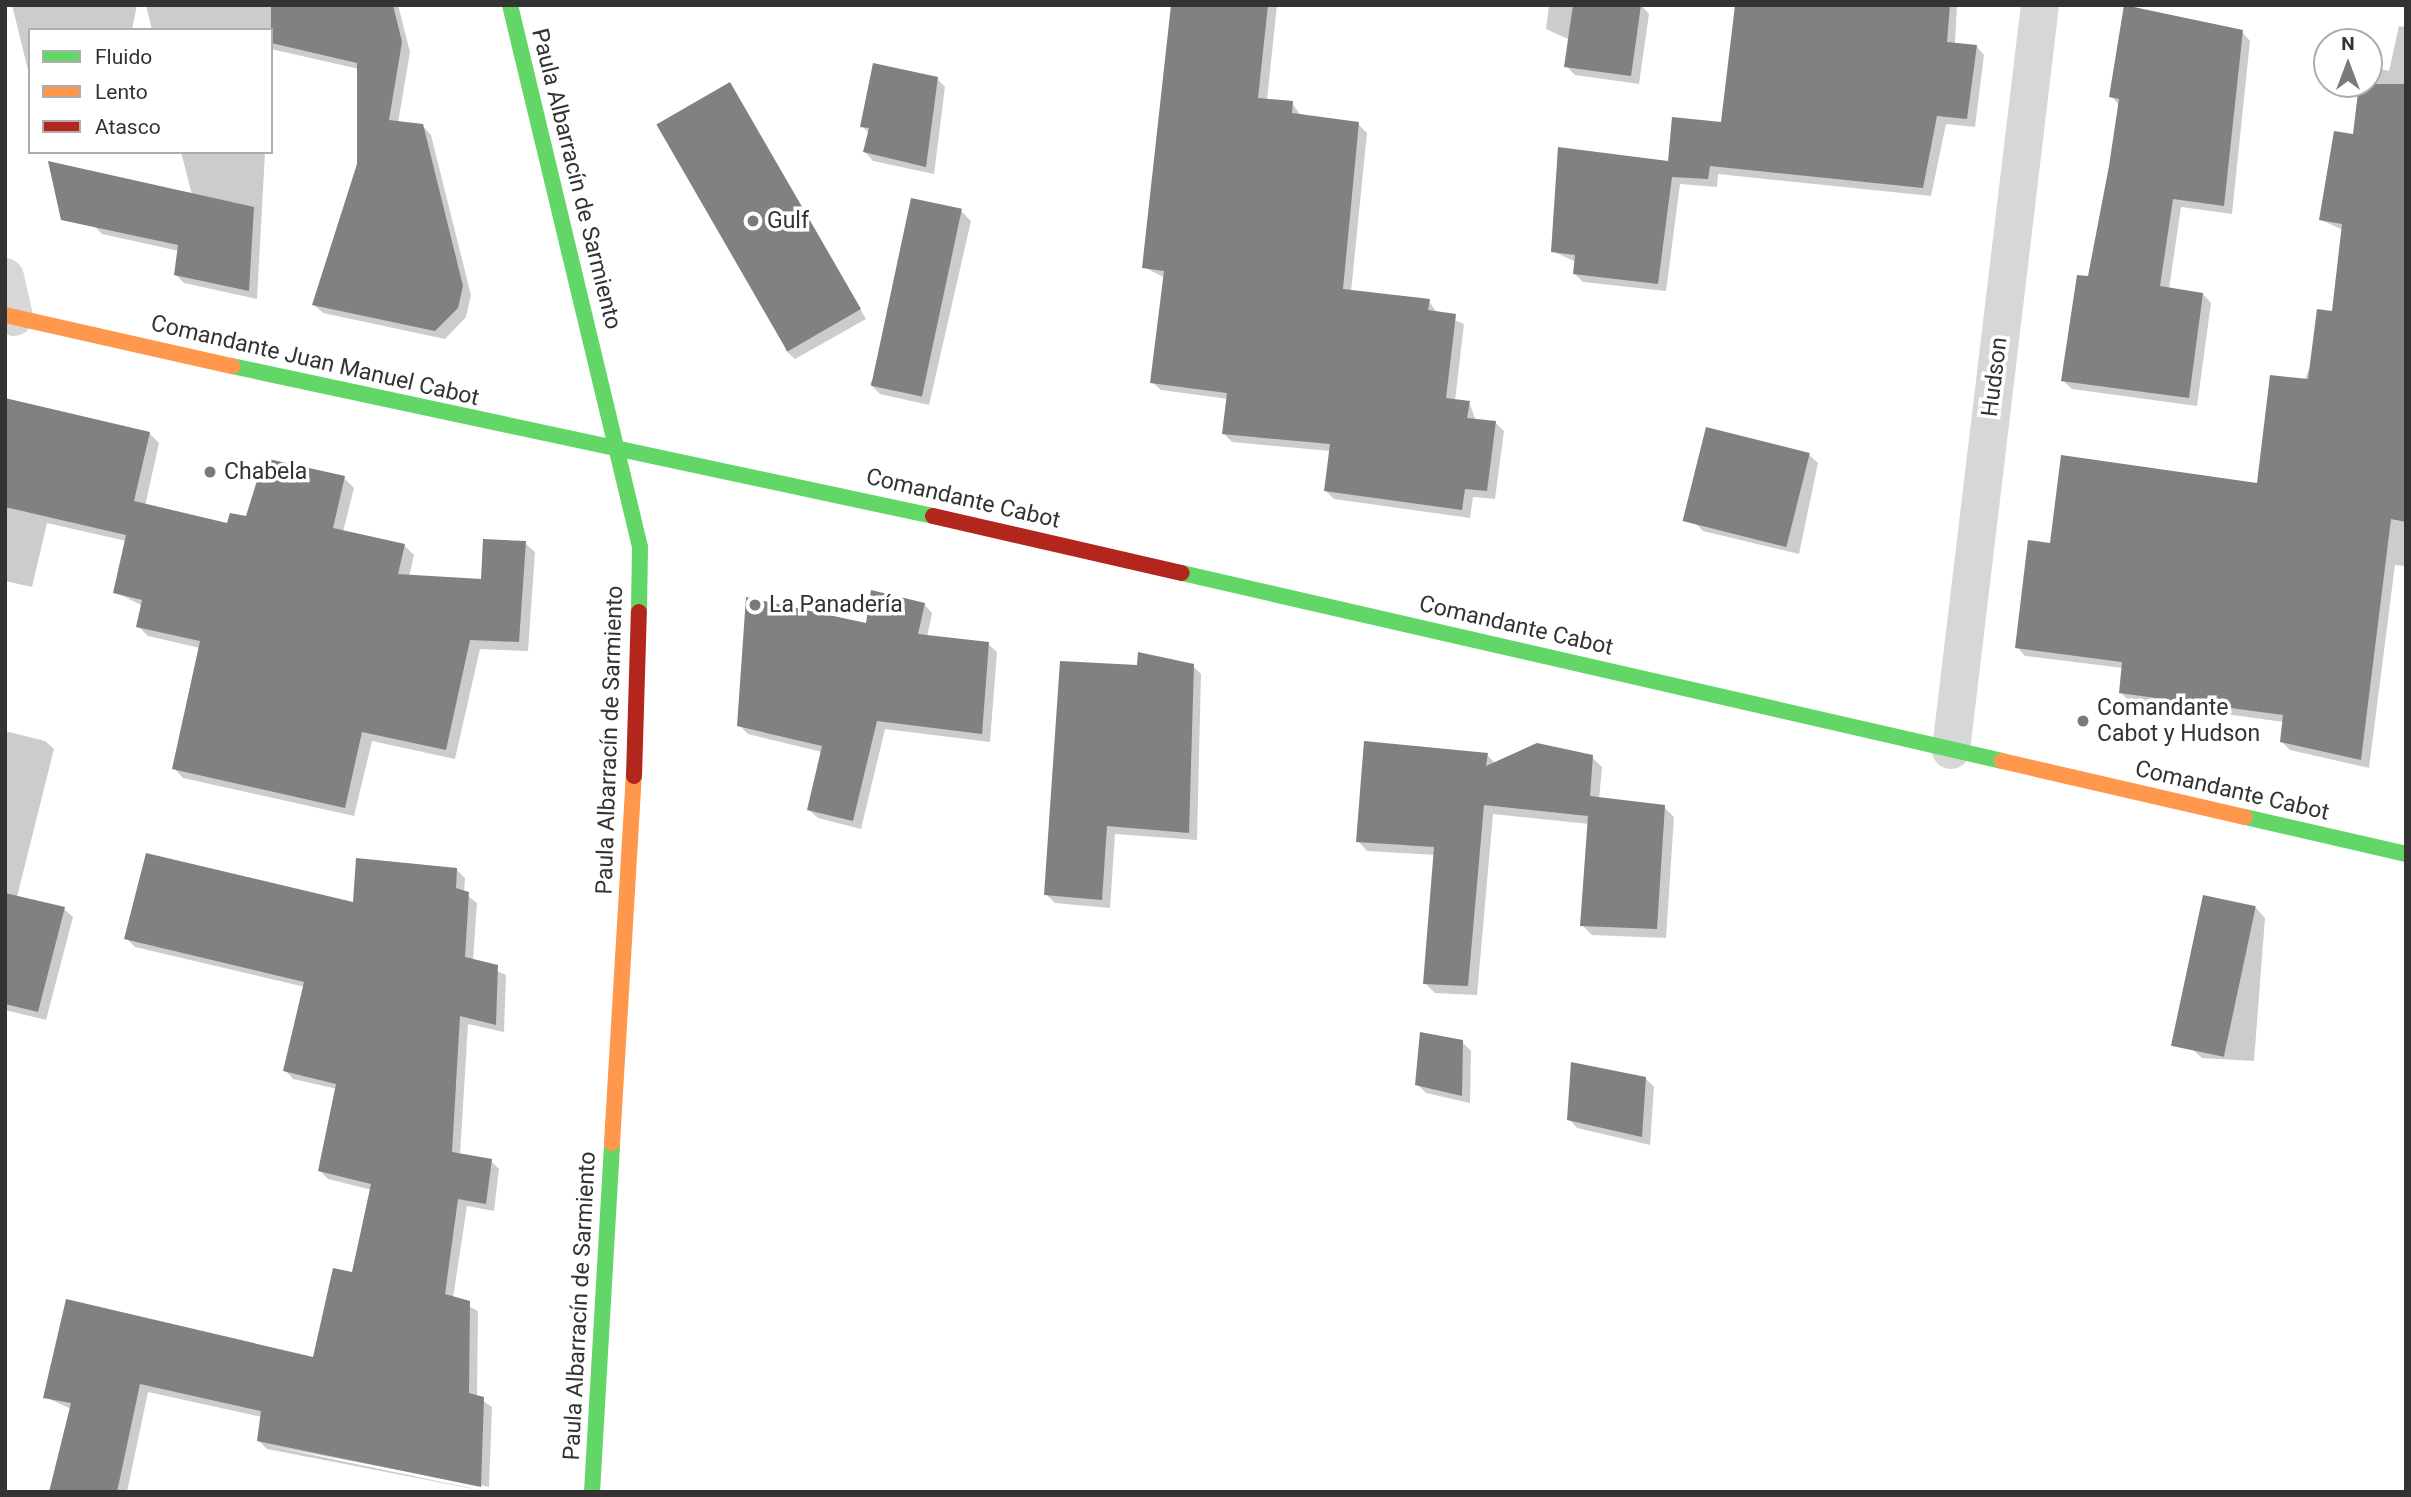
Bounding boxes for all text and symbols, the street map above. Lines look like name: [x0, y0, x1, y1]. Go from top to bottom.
street label: Paula Albarracín de Sarmiento: [525, 26, 627, 332]
legend: [28, 28, 273, 154]
north arrow: [2313, 28, 2383, 98]
text: N: [2341, 32, 2355, 55]
text: Fluido: [95, 45, 152, 69]
text: Lento: [95, 80, 148, 104]
text: Atasco: [95, 115, 161, 139]
place label: Gulf: [767, 207, 809, 235]
marker: Gulf: [745, 213, 761, 229]
street label: Comandante Juan Manuel Cabot: [148, 310, 482, 412]
street label: Hudson: [1976, 336, 2014, 418]
place label: Chabela: [224, 458, 307, 486]
street label: Comandante Cabot: [863, 463, 1063, 535]
marker: Chabela: [202, 464, 218, 480]
street label: Paula Albarracín de Sarmiento: [591, 585, 629, 895]
street label: Comandante Cabot: [1416, 590, 1616, 662]
place label: La Panadería: [769, 591, 903, 619]
marker: La Panadería: [747, 597, 763, 613]
place label: Comandante Cabot y Hudson: [2097, 694, 2260, 748]
marker: Comandante Cabot y Hudson: [2075, 713, 2091, 729]
street label: Comandante Cabot: [2132, 755, 2332, 827]
street label: Paula Albarracín de Sarmiento: [558, 1151, 602, 1461]

